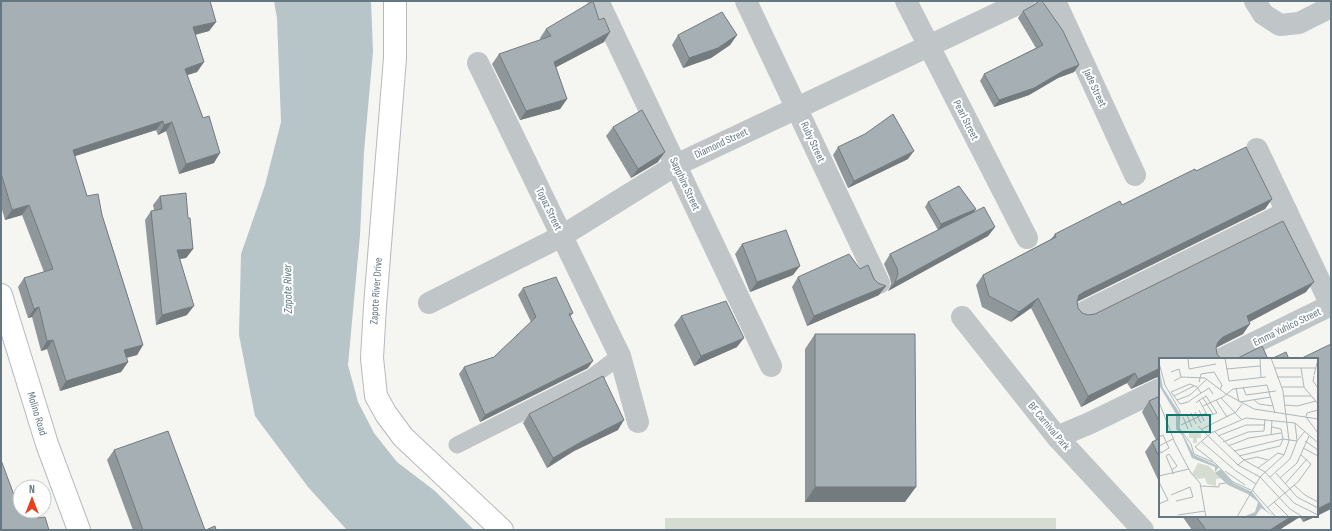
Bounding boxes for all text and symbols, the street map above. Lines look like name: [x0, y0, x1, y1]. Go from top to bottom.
street label: Jade Street: [1080, 66, 1110, 110]
street label: Pearl Street: [950, 98, 982, 143]
street label: Ruby Street: [798, 120, 828, 165]
street label: Diamond Street: [692, 125, 750, 161]
street label: Sapphire Street: [667, 155, 703, 213]
street label: Topaz Street: [533, 185, 565, 233]
street label: Zapote River Drive: [367, 257, 385, 325]
water label: Zapote River: [280, 264, 296, 315]
street label: Emma Yuhico Street: [1251, 305, 1324, 349]
inset map: [1159, 358, 1318, 517]
street label: Molino Road: [25, 390, 51, 437]
street label: BF Carnival Park: [1025, 399, 1073, 453]
north arrow: [12, 479, 52, 519]
text: N: [29, 483, 35, 496]

